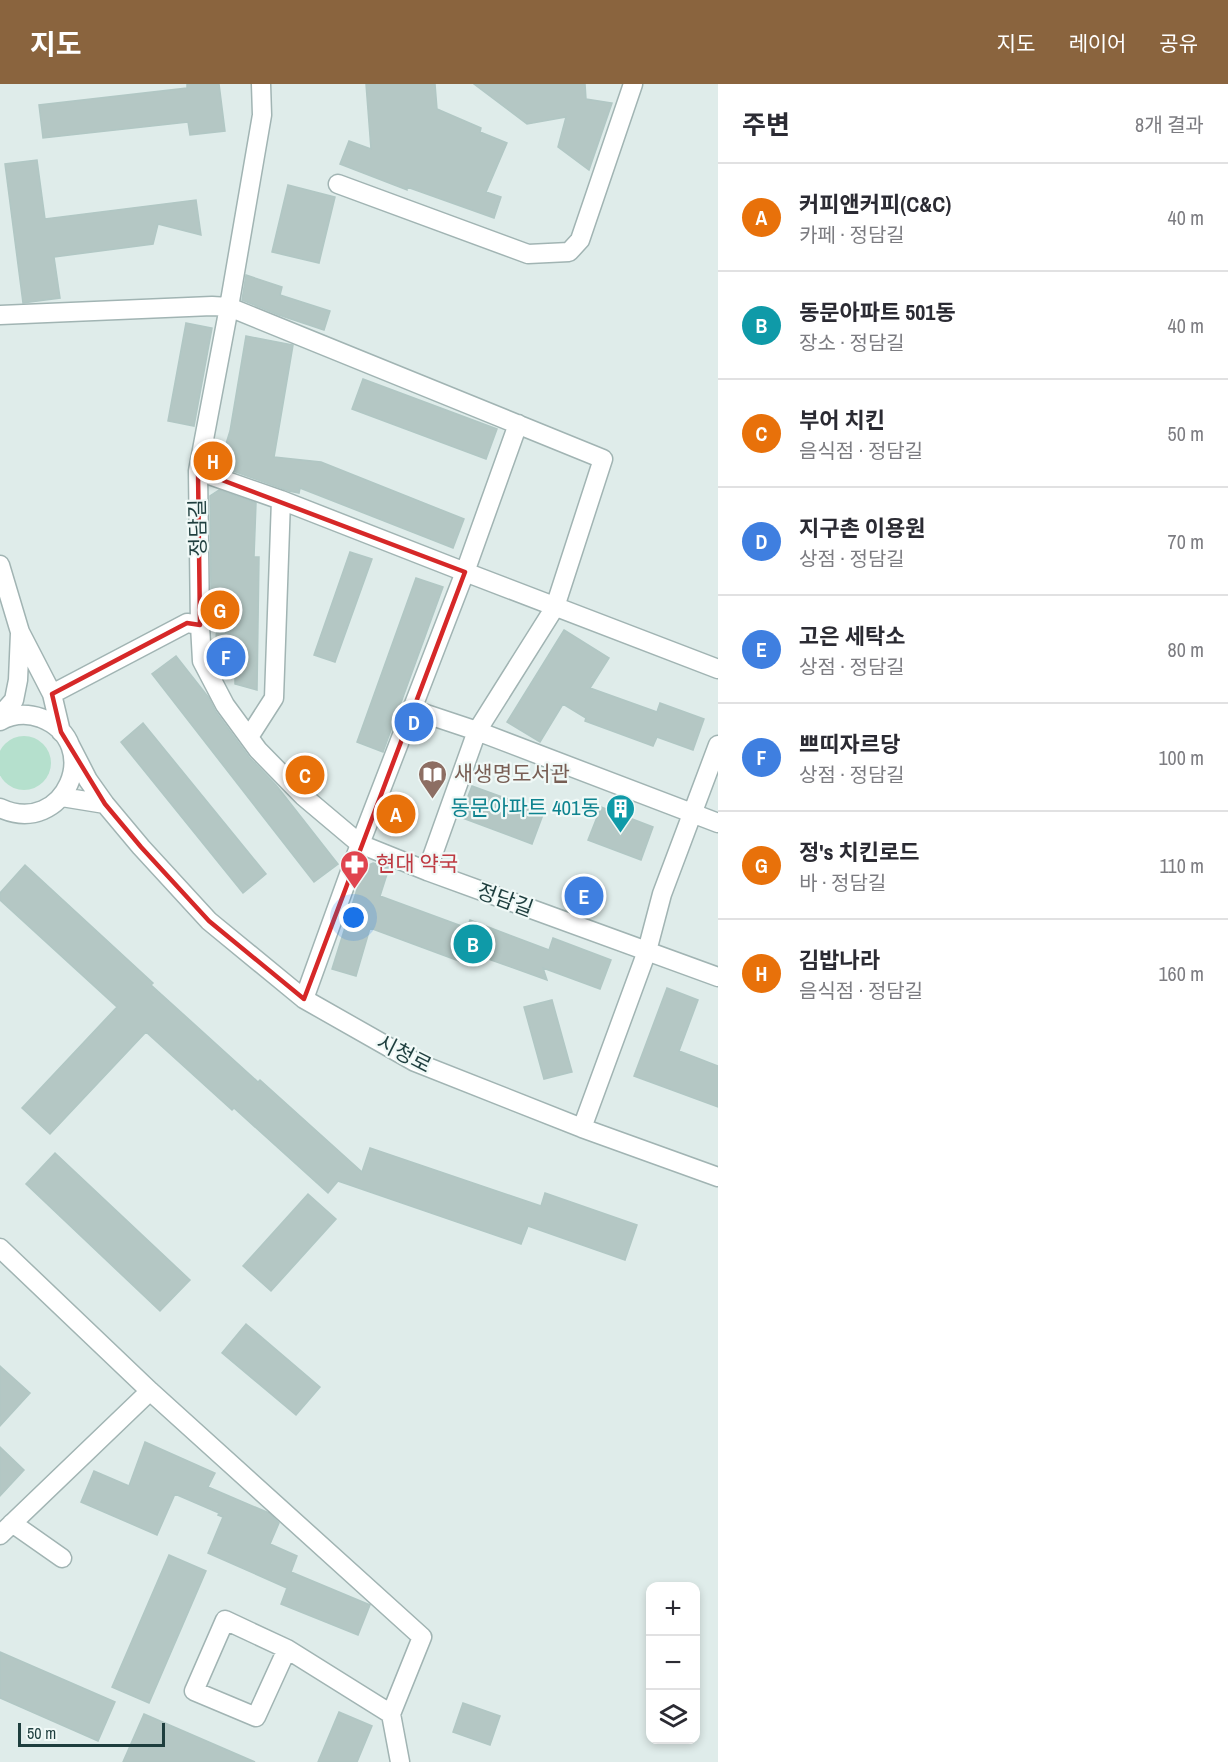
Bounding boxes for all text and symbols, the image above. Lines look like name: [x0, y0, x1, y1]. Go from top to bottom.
text: 지도: [30, 25, 82, 63]
text: 지도: [997, 29, 1035, 58]
text: 레이어: [1068, 29, 1126, 58]
text: 공유: [1159, 29, 1198, 58]
text: 주변: [742, 107, 790, 142]
text: 8개 결과: [1135, 111, 1204, 138]
text: 커피앤커피(C&C): [799, 189, 951, 219]
text: A: [756, 204, 767, 231]
text: 40 m: [1168, 204, 1204, 231]
text: 카페 · 정담길: [799, 221, 905, 248]
text: 동문아파트 501동: [799, 297, 956, 327]
text: B: [756, 312, 767, 339]
text: 40 m: [1168, 312, 1204, 339]
text: 장소 · 정담길: [799, 329, 905, 356]
text: 부어 치킨: [799, 405, 885, 435]
text: C: [756, 420, 767, 447]
text: 50 m: [1168, 420, 1204, 447]
text: 음식점 · 정담길: [799, 437, 923, 464]
pin: H: [194, 438, 232, 484]
street label: 정담길: [182, 499, 213, 557]
text: 지구촌 이용원: [799, 513, 925, 543]
text: D: [756, 528, 767, 555]
text: 70 m: [1168, 528, 1204, 555]
text: 상점 · 정담길: [799, 545, 905, 572]
pin: G: [200, 588, 240, 632]
text: 고은 세탁소: [799, 621, 905, 651]
pin: F: [206, 634, 246, 680]
text: E: [756, 636, 767, 663]
text: 80 m: [1168, 636, 1204, 663]
text: 상점 · 정담길: [799, 653, 905, 680]
pin: D: [394, 700, 434, 744]
text: 쁘띠자르당: [799, 729, 900, 759]
text: F: [756, 744, 767, 771]
text: 100 m: [1158, 744, 1204, 771]
pin: C: [286, 752, 324, 798]
library icon: 새생명도서관: [417, 758, 449, 800]
place label: 새생명도서관: [454, 759, 570, 788]
text: 상점 · 정담길: [799, 761, 905, 788]
pin: A: [376, 792, 416, 836]
building icon: 동문아파트 401동: [605, 792, 637, 834]
place label: 동문아파트 401동: [451, 793, 600, 822]
text: 정's 치킨로드: [799, 837, 920, 867]
pharmacy icon: 현대 약국: [339, 848, 371, 890]
place label: 현대 약국: [376, 849, 458, 878]
text: G: [755, 852, 768, 879]
text: 110 m: [1160, 852, 1204, 879]
text: 바 · 정담길: [799, 869, 886, 896]
pin: E: [564, 874, 604, 918]
street label: 정담길: [473, 876, 537, 923]
your location: [339, 903, 368, 932]
pin: B: [454, 922, 492, 966]
text: 김밥나라: [799, 945, 880, 975]
text: H: [756, 960, 767, 987]
text: 160 m: [1158, 960, 1204, 987]
text: 음식점 · 정담길: [799, 977, 923, 1004]
street label: 시청로: [372, 1027, 437, 1080]
map controls: [646, 1582, 700, 1744]
button: +: [646, 1582, 700, 1636]
button: −: [646, 1636, 700, 1690]
button: layers: [646, 1690, 700, 1744]
scale bar: [18, 1720, 165, 1748]
text: 50 m: [27, 1722, 56, 1744]

